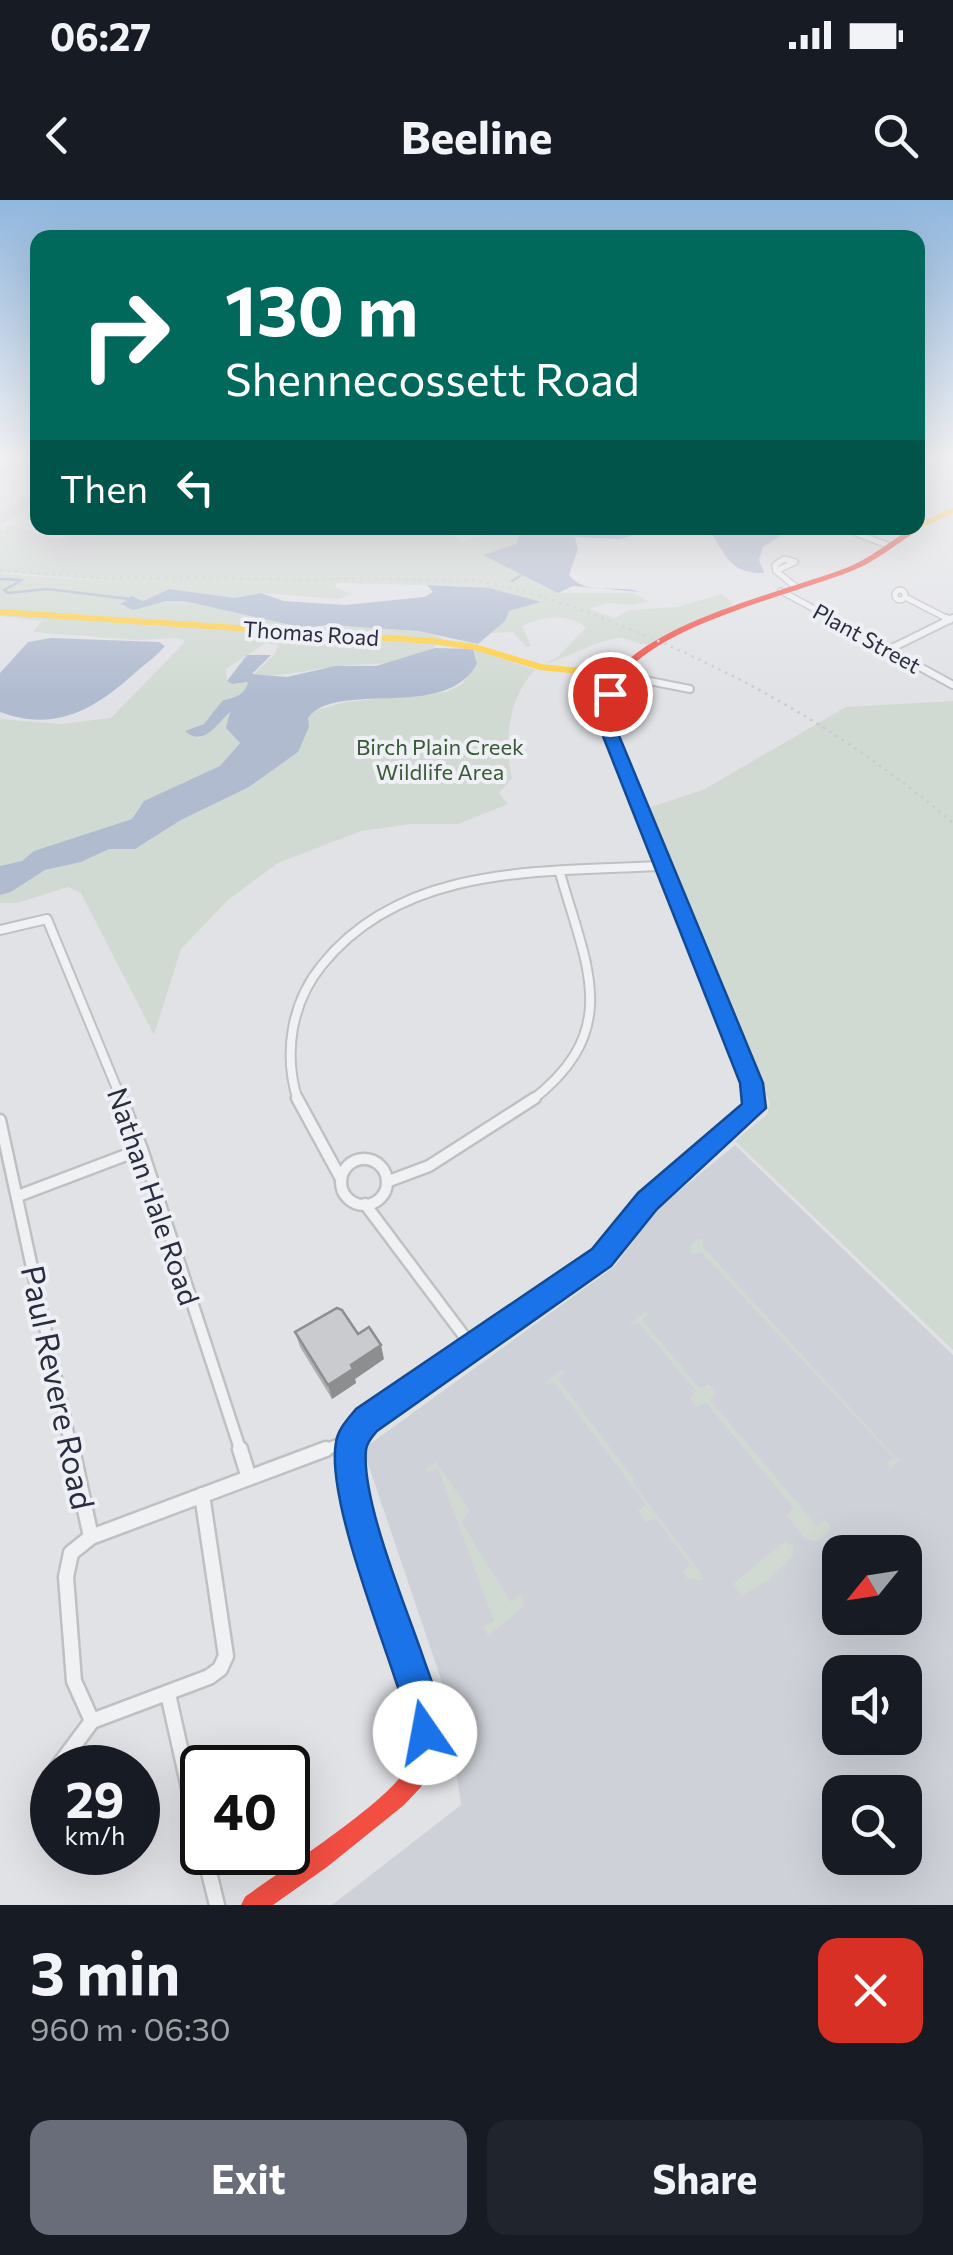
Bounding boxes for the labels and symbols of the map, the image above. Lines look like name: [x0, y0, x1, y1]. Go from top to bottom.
street label: Plant Street: [808, 597, 926, 679]
street label: Thomas Road: [242, 615, 380, 651]
pin: [568, 652, 653, 737]
park label: Birch Plain Creek Wildlife Area: [356, 733, 524, 785]
street label: Nathan Hale Road: [101, 1083, 207, 1309]
street label: Paul Revere Road: [14, 1261, 104, 1513]
north arrow: [822, 1535, 922, 1635]
position arrow: [373, 1681, 477, 1785]
speed limit sign: 40: [180, 1745, 310, 1875]

